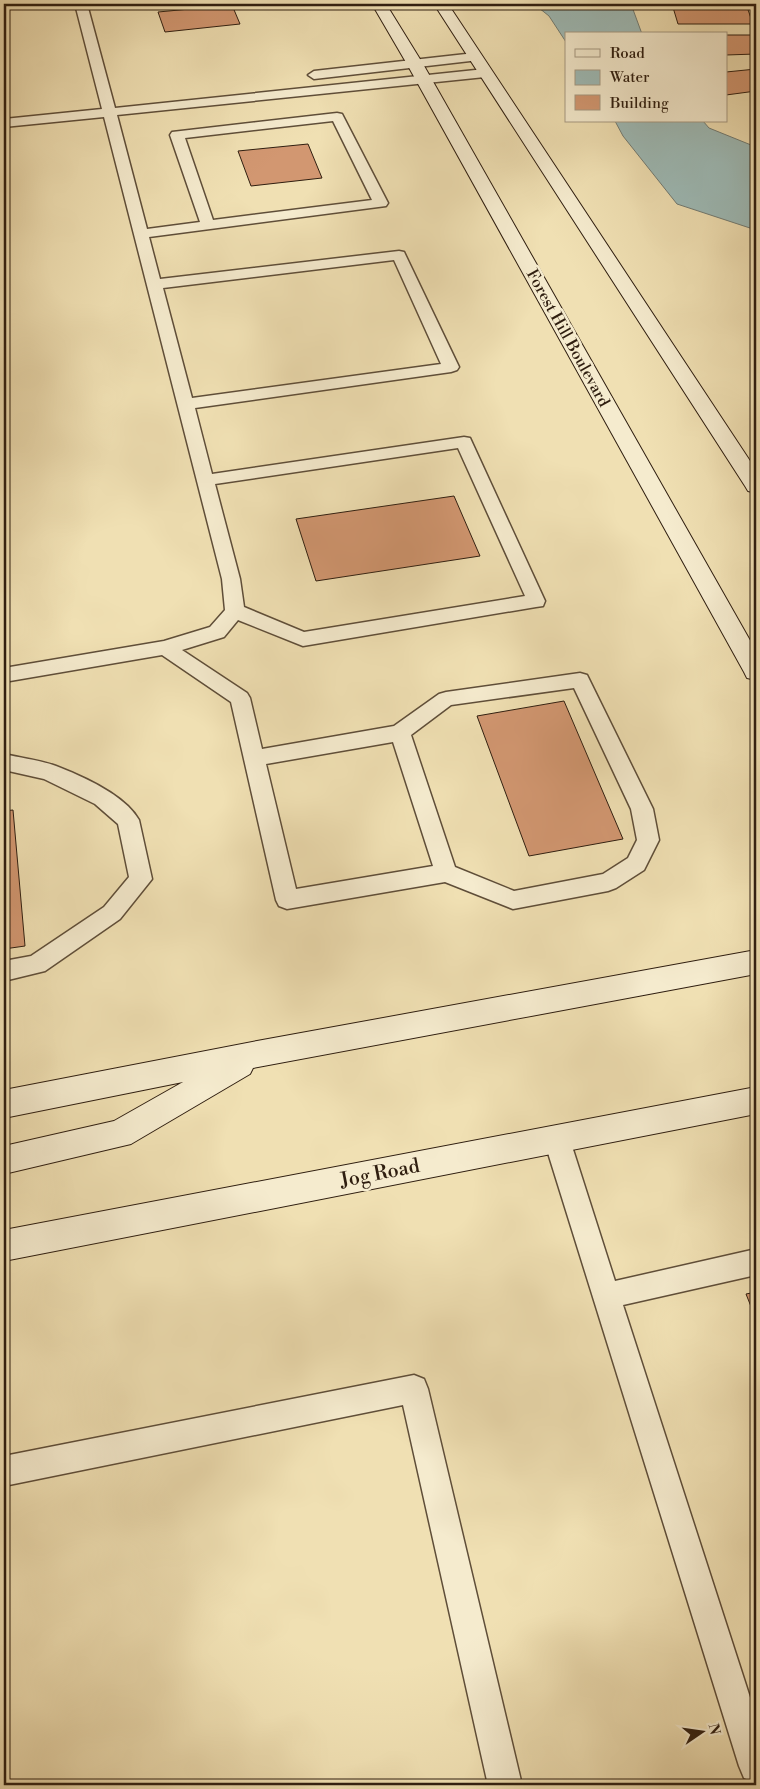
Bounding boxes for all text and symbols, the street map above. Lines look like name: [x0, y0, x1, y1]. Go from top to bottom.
legend: [565, 32, 728, 122]
text: Road: [610, 44, 645, 63]
text: Water: [609, 68, 650, 87]
text: Building: [609, 94, 669, 113]
street label: Forest Hill Boulevard: [522, 266, 614, 410]
street label: Jog Road: [337, 1154, 423, 1194]
north arrow: [678, 1706, 728, 1756]
text: N: [704, 1722, 724, 1737]

